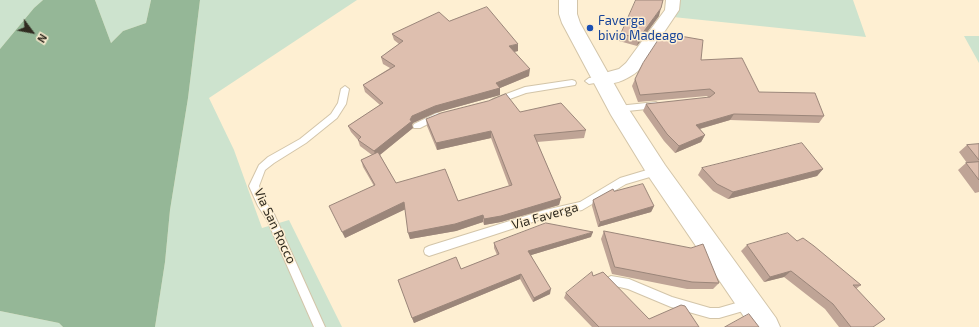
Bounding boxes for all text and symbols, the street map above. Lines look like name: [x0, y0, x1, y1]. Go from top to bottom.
north arrow: [12, 12, 52, 52]
place label: Faverga bivio Madeago: [598, 13, 684, 44]
marker: Faverga bivio Madeago: [585, 23, 595, 33]
text: N: [35, 32, 50, 45]
street label: Via San Rocco: [251, 186, 299, 266]
street label: Via Faverga: [510, 199, 580, 233]

